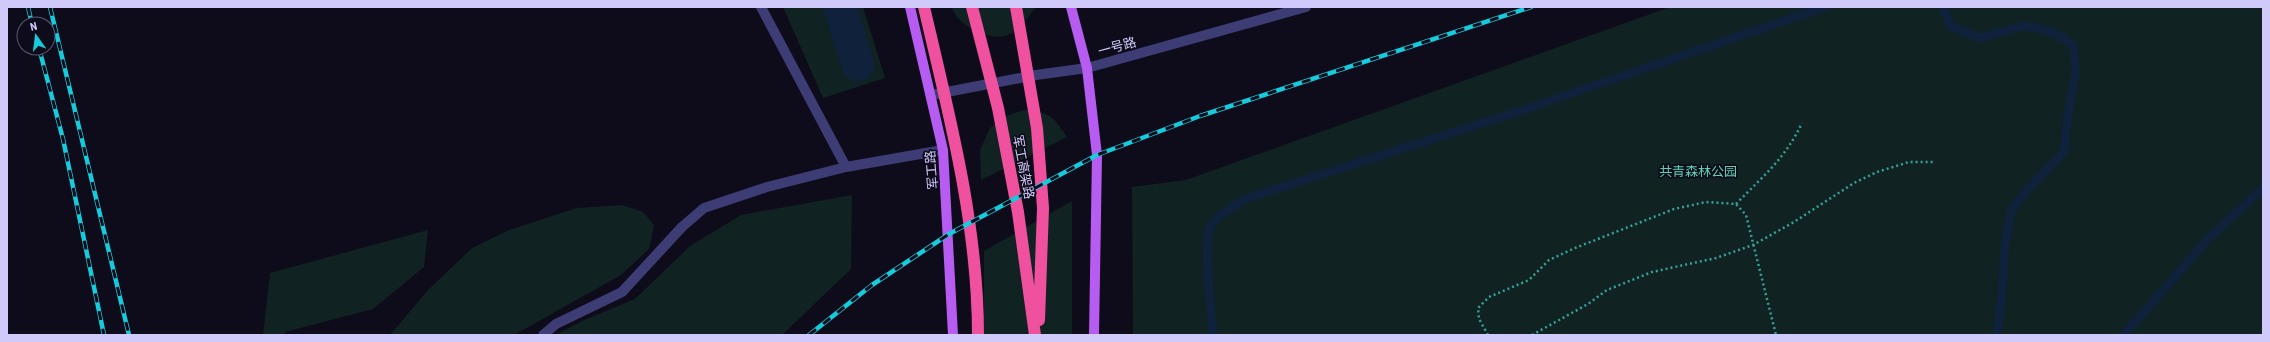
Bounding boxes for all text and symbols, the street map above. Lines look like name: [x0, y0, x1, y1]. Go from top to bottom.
north arrow: [16, 16, 56, 56]
text: N: [29, 20, 39, 34]
street label: 一号路: [1096, 34, 1138, 59]
street label: 军工高架路: [1010, 134, 1037, 200]
street label: 军工路: [922, 150, 941, 190]
park label: 共青森林公园: [1659, 164, 1737, 179]

